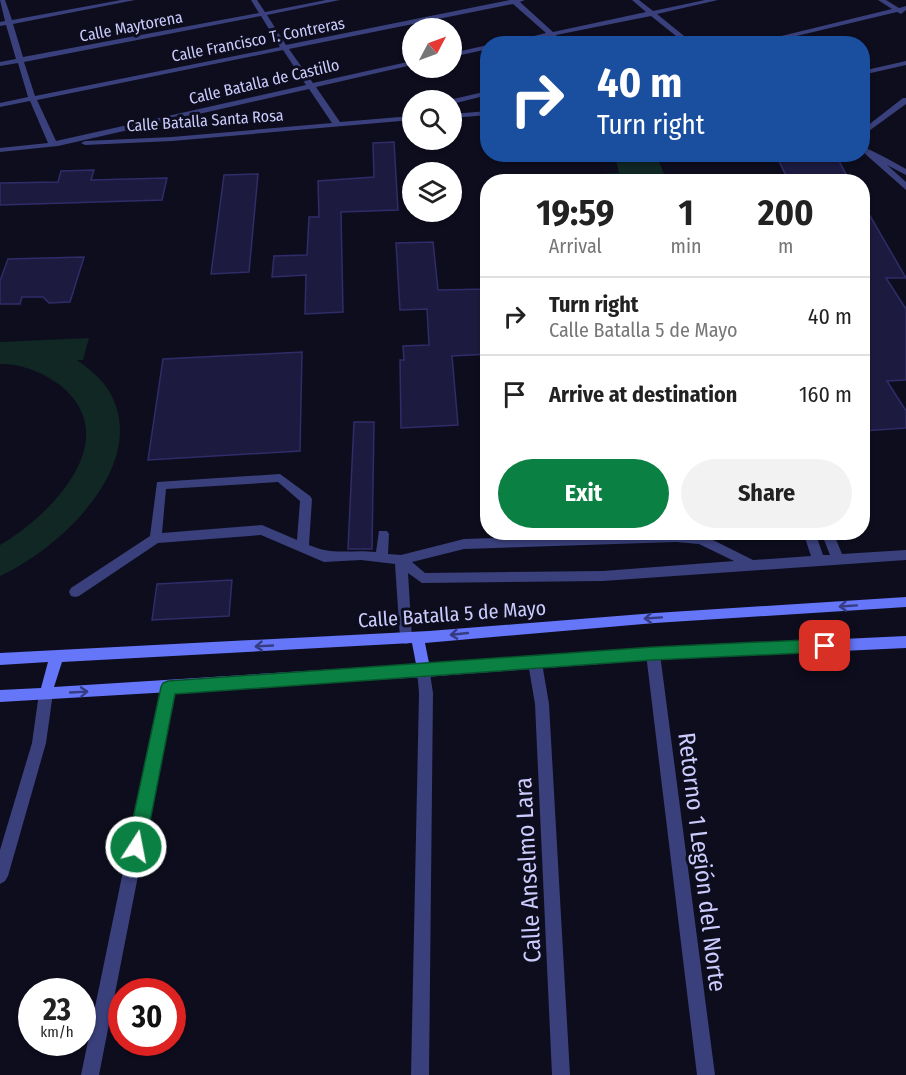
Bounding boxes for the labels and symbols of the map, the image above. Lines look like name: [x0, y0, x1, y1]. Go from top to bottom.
street label: Calle Maytorena: [78, 7, 184, 46]
street label: Calle Francisco T. Contreras: [170, 13, 346, 66]
north arrow: [402, 18, 462, 78]
street label: Calle Batalla de Castillo: [187, 55, 341, 108]
street label: Calle Batalla Santa Rosa: [126, 106, 284, 135]
street label: Calle Batalla 5 de Mayo: [357, 595, 547, 633]
one-way arrow: [838, 600, 858, 611]
one-way arrow: [644, 613, 663, 624]
pin: [799, 620, 850, 671]
one-way arrow: [449, 629, 469, 640]
one-way arrow: [255, 640, 275, 651]
one-way arrow: [69, 686, 89, 697]
street label: Retorno 1 Legión del Norte: [672, 731, 732, 993]
street label: Calle Anselmo Lara: [509, 777, 547, 963]
position arrow: [104, 815, 168, 879]
speed limit sign: 30: [108, 978, 186, 1056]

